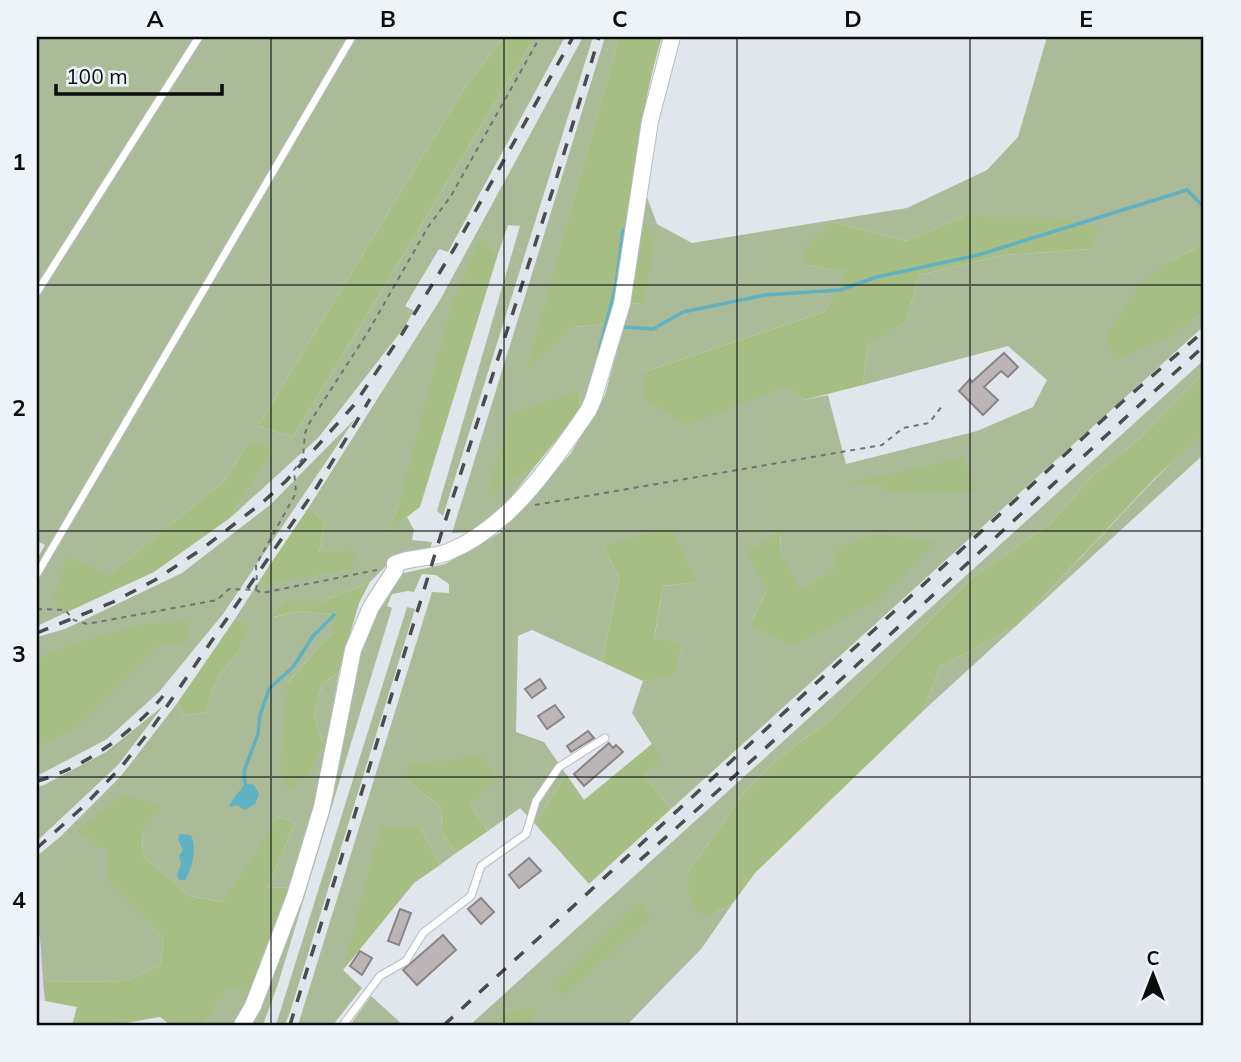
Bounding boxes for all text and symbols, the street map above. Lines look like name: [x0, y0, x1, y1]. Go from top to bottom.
text: A: [146, 4, 164, 33]
text: B: [380, 4, 396, 33]
text: C: [612, 4, 628, 33]
text: D: [844, 4, 862, 33]
text: E: [1079, 4, 1093, 33]
scale bar: [56, 52, 222, 96]
text: 100 m: [66, 63, 128, 89]
text: 1: [12, 147, 26, 176]
text: 2: [12, 393, 26, 422]
text: 3: [12, 639, 26, 668]
text: 4: [12, 885, 26, 914]
north arrow: [1118, 940, 1188, 1010]
text: С: [1146, 946, 1160, 970]

